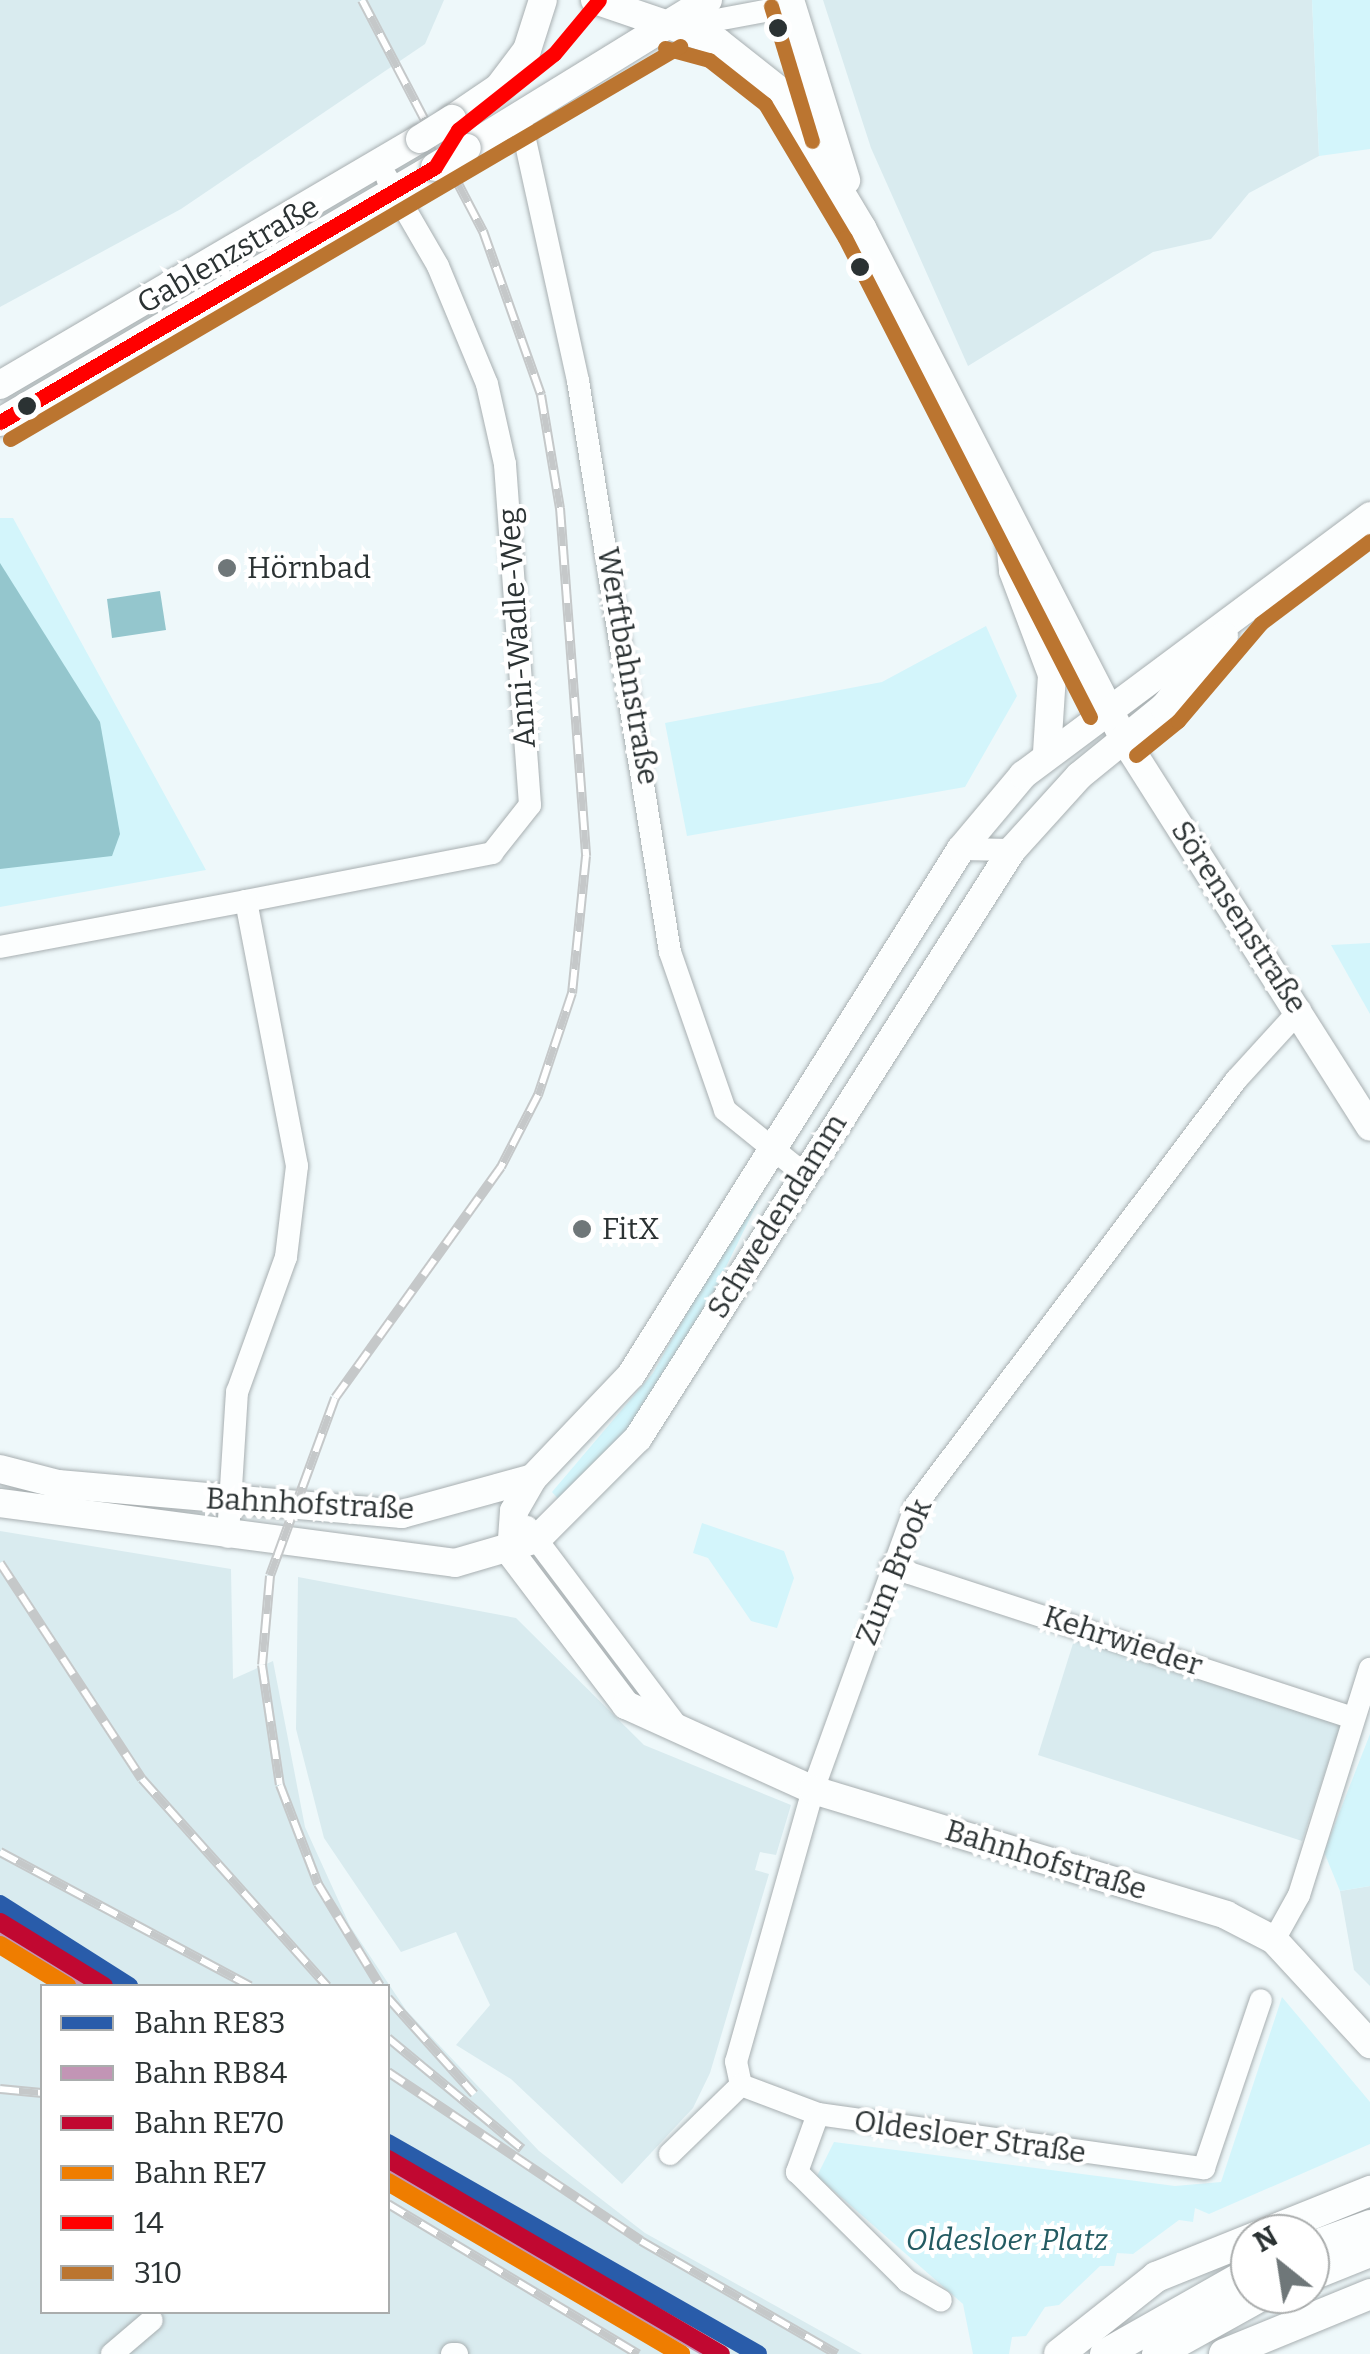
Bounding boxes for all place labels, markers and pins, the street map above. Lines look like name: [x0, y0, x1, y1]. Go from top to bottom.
unlabelled marker: [768, 18, 788, 38]
unlabelled marker: [850, 257, 870, 277]
unlabelled marker: [17, 396, 37, 416]
place label: Hörnbad: [247, 550, 371, 586]
marker: Hörnbad: [216, 557, 238, 579]
place label: FitX: [602, 1211, 659, 1247]
marker: FitX: [571, 1218, 593, 1240]

